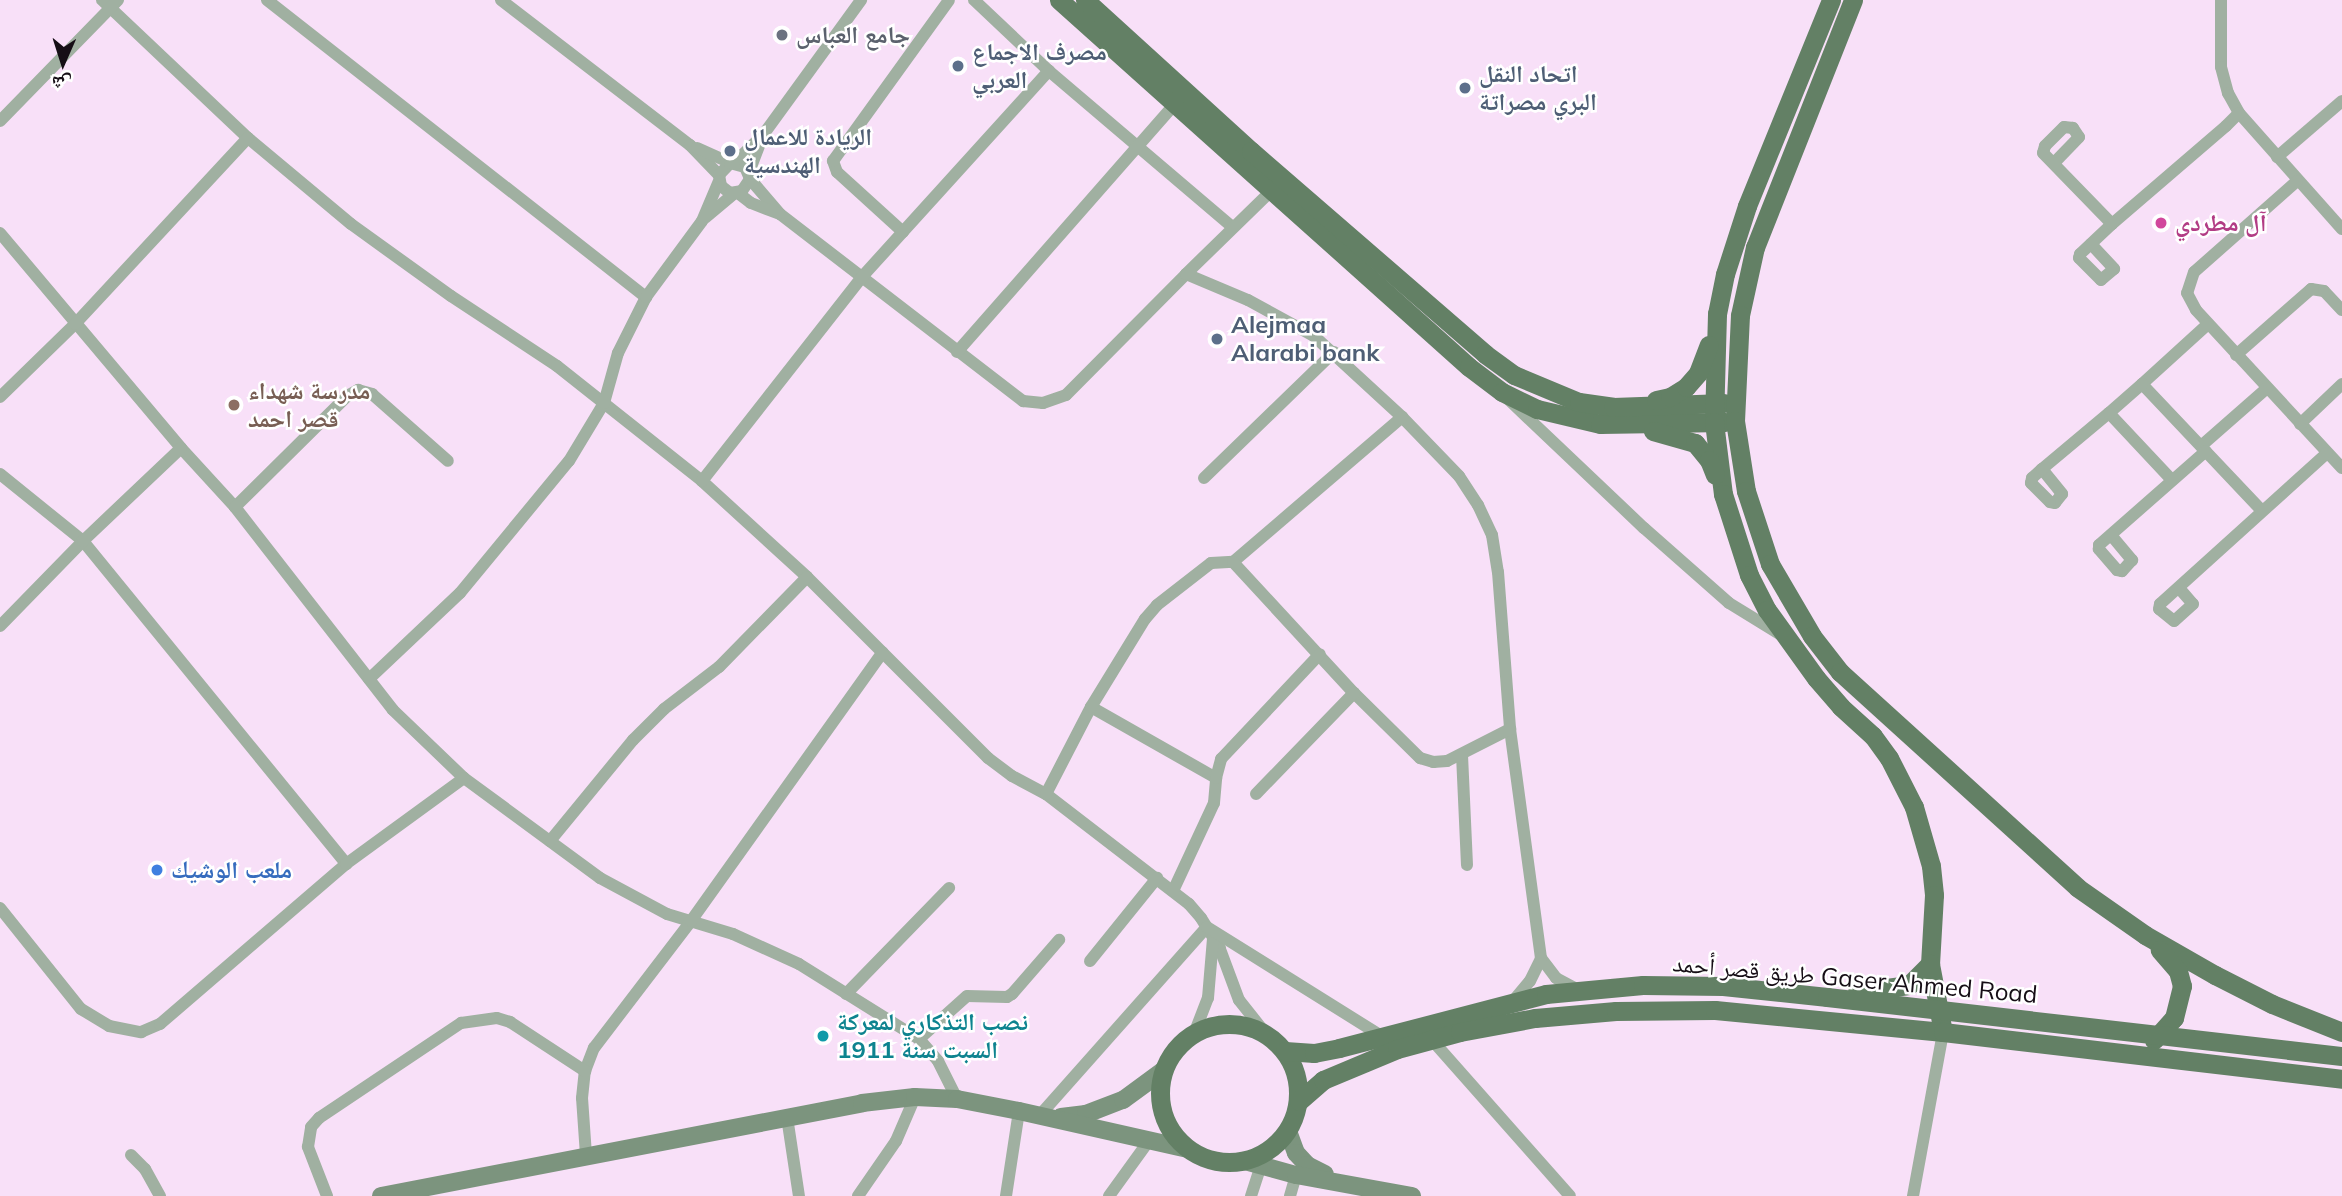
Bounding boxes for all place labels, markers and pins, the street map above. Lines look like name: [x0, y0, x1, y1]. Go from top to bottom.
place label: جامع العباس: [796, 21, 910, 49]
marker: جامع العباس: [774, 27, 790, 43]
place label: مصرف الاجماع العربي: [972, 38, 1107, 94]
marker: مصرف الاجماع العربي: [950, 58, 966, 74]
place label: اتحاد النقل البري مصراتة: [1479, 60, 1597, 116]
marker: اتحاد النقل البري مصراتة: [1457, 80, 1473, 96]
place label: الريادة للاعمال الهندسية: [744, 123, 872, 179]
marker: الريادة للاعمال الهندسية: [722, 143, 738, 159]
place label: آل مطردي: [2175, 209, 2267, 237]
marker: آل مطردي: [2153, 215, 2169, 231]
place label: Alejmaa Alarabi bank: [1231, 311, 1380, 367]
marker: Alejmaa Alarabi bank: [1209, 331, 1225, 347]
place label: مدرسة شهداء قصر احمد: [248, 377, 370, 433]
marker: مدرسة شهداء قصر احمد: [226, 397, 242, 413]
place label: ملعب الوشيك: [171, 856, 292, 884]
marker: ملعب الوشيك: [149, 862, 165, 878]
place label: نصب التذكاري لمعركة السبت سنة 1911: [837, 1008, 1028, 1064]
marker: نصب التذكاري لمعركة السبت سنة 1911: [815, 1028, 831, 1044]

